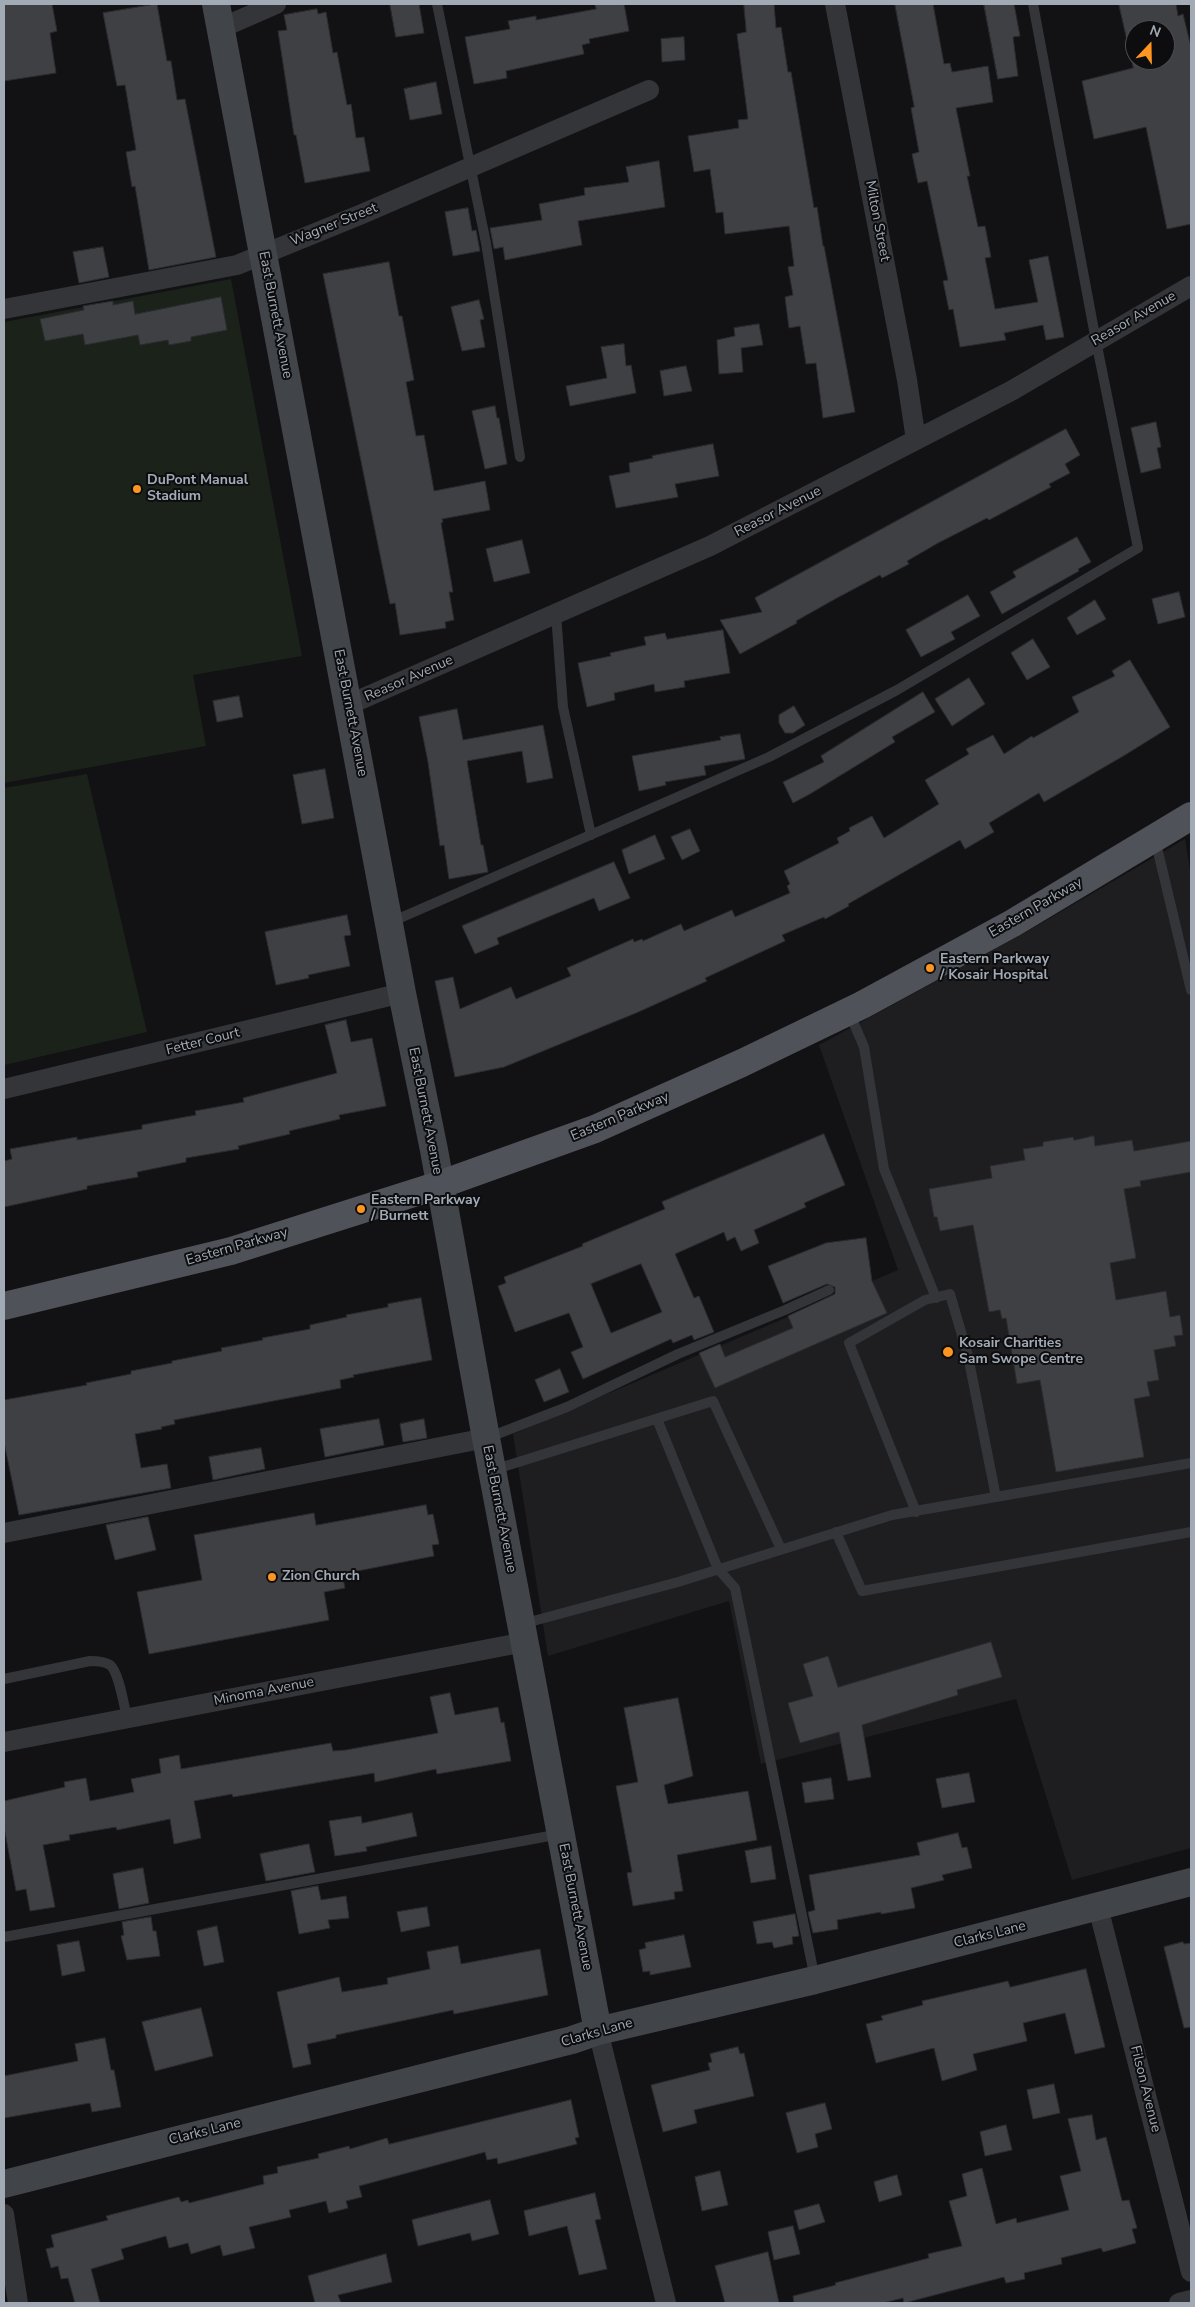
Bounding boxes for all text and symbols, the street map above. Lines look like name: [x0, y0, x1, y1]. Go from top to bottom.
north arrow: [1125, 20, 1175, 70]
text: N: [1147, 21, 1163, 42]
street label: Milton Street: [861, 179, 893, 263]
street label: Wagner Street: [288, 200, 380, 250]
street label: East Burnett Avenue: [254, 250, 296, 380]
street label: Reasor Avenue: [1089, 288, 1179, 350]
place label: DuPont Manual Stadium: [147, 473, 248, 506]
marker: DuPont Manual Stadium: [131, 483, 143, 495]
street label: Reasor Avenue: [732, 483, 824, 541]
street label: East Burnett Avenue: [329, 648, 371, 778]
street label: Reasor Avenue: [362, 652, 456, 706]
street label: Eastern Parkway: [986, 875, 1086, 941]
place label: Eastern Parkway / Kosair Hospital: [940, 952, 1049, 984]
marker: Eastern Parkway / Kosair Hospital: [924, 962, 936, 974]
street label: Fetter Court: [164, 1025, 242, 1059]
street label: East Burnett Avenue: [404, 1046, 446, 1176]
street label: Eastern Parkway: [568, 1089, 672, 1145]
place label: Eastern Parkway / Burnett: [371, 1193, 480, 1226]
marker: Eastern Parkway / Burnett: [355, 1203, 367, 1215]
street label: Eastern Parkway: [184, 1224, 290, 1270]
place label: Kosair Charities Sam Swope Centre: [959, 1336, 1083, 1368]
marker: Kosair Charities Sam Swope Centre: [941, 1345, 955, 1359]
street label: East Burnett Avenue: [478, 1444, 520, 1574]
place label: Zion Church: [282, 1569, 360, 1585]
marker: Zion Church: [266, 1571, 278, 1583]
street label: Minoma Avenue: [213, 1674, 315, 1710]
street label: East Burnett Avenue: [554, 1842, 596, 1972]
street label: Clarks Lane: [952, 1918, 1028, 1952]
street label: Clarks Lane: [559, 2015, 635, 2051]
street label: Filson Avenue: [1126, 2044, 1164, 2134]
street label: Clarks Lane: [167, 2115, 243, 2149]

